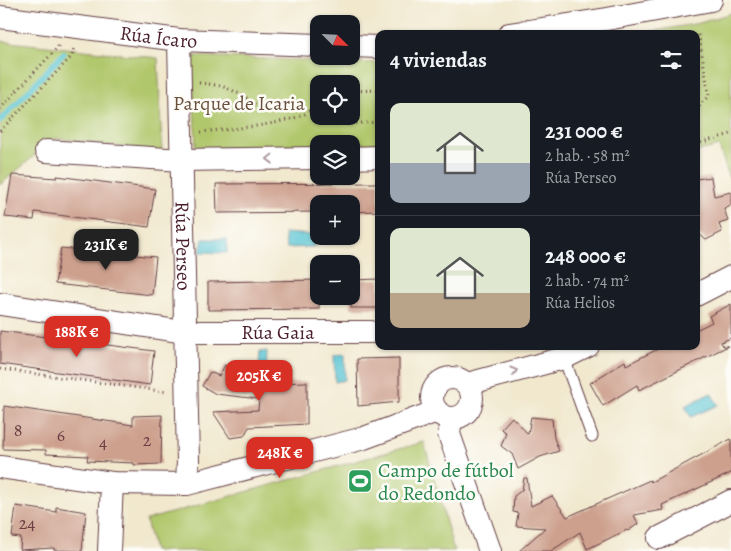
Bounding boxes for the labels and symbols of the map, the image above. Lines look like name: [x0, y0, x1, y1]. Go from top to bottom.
north arrow: [310, 15, 360, 65]
street label: Rúa Ícaro: [118, 19, 198, 54]
park label: Parque de Icaria: [173, 90, 306, 117]
one-way arrow: [266, 154, 274, 164]
street label: Rúa Perseo: [169, 201, 198, 291]
pin: 231K €: [65, 228, 147, 271]
pin: 188K €: [36, 316, 118, 358]
street label: Rúa Gaia: [241, 319, 315, 346]
pin: 205K €: [218, 360, 300, 402]
one-way arrow: [510, 367, 518, 377]
house number: 8: [14, 418, 22, 442]
house number: 6: [57, 423, 65, 447]
house number: 2: [143, 428, 152, 452]
house number: 4: [99, 430, 107, 454]
pin: 248K €: [239, 436, 321, 479]
place label: Campo de fútbol do Redondo: [378, 457, 514, 507]
sports icon: Campo de fútbol do Redondo: [347, 468, 373, 494]
house number: 24: [19, 511, 35, 535]

